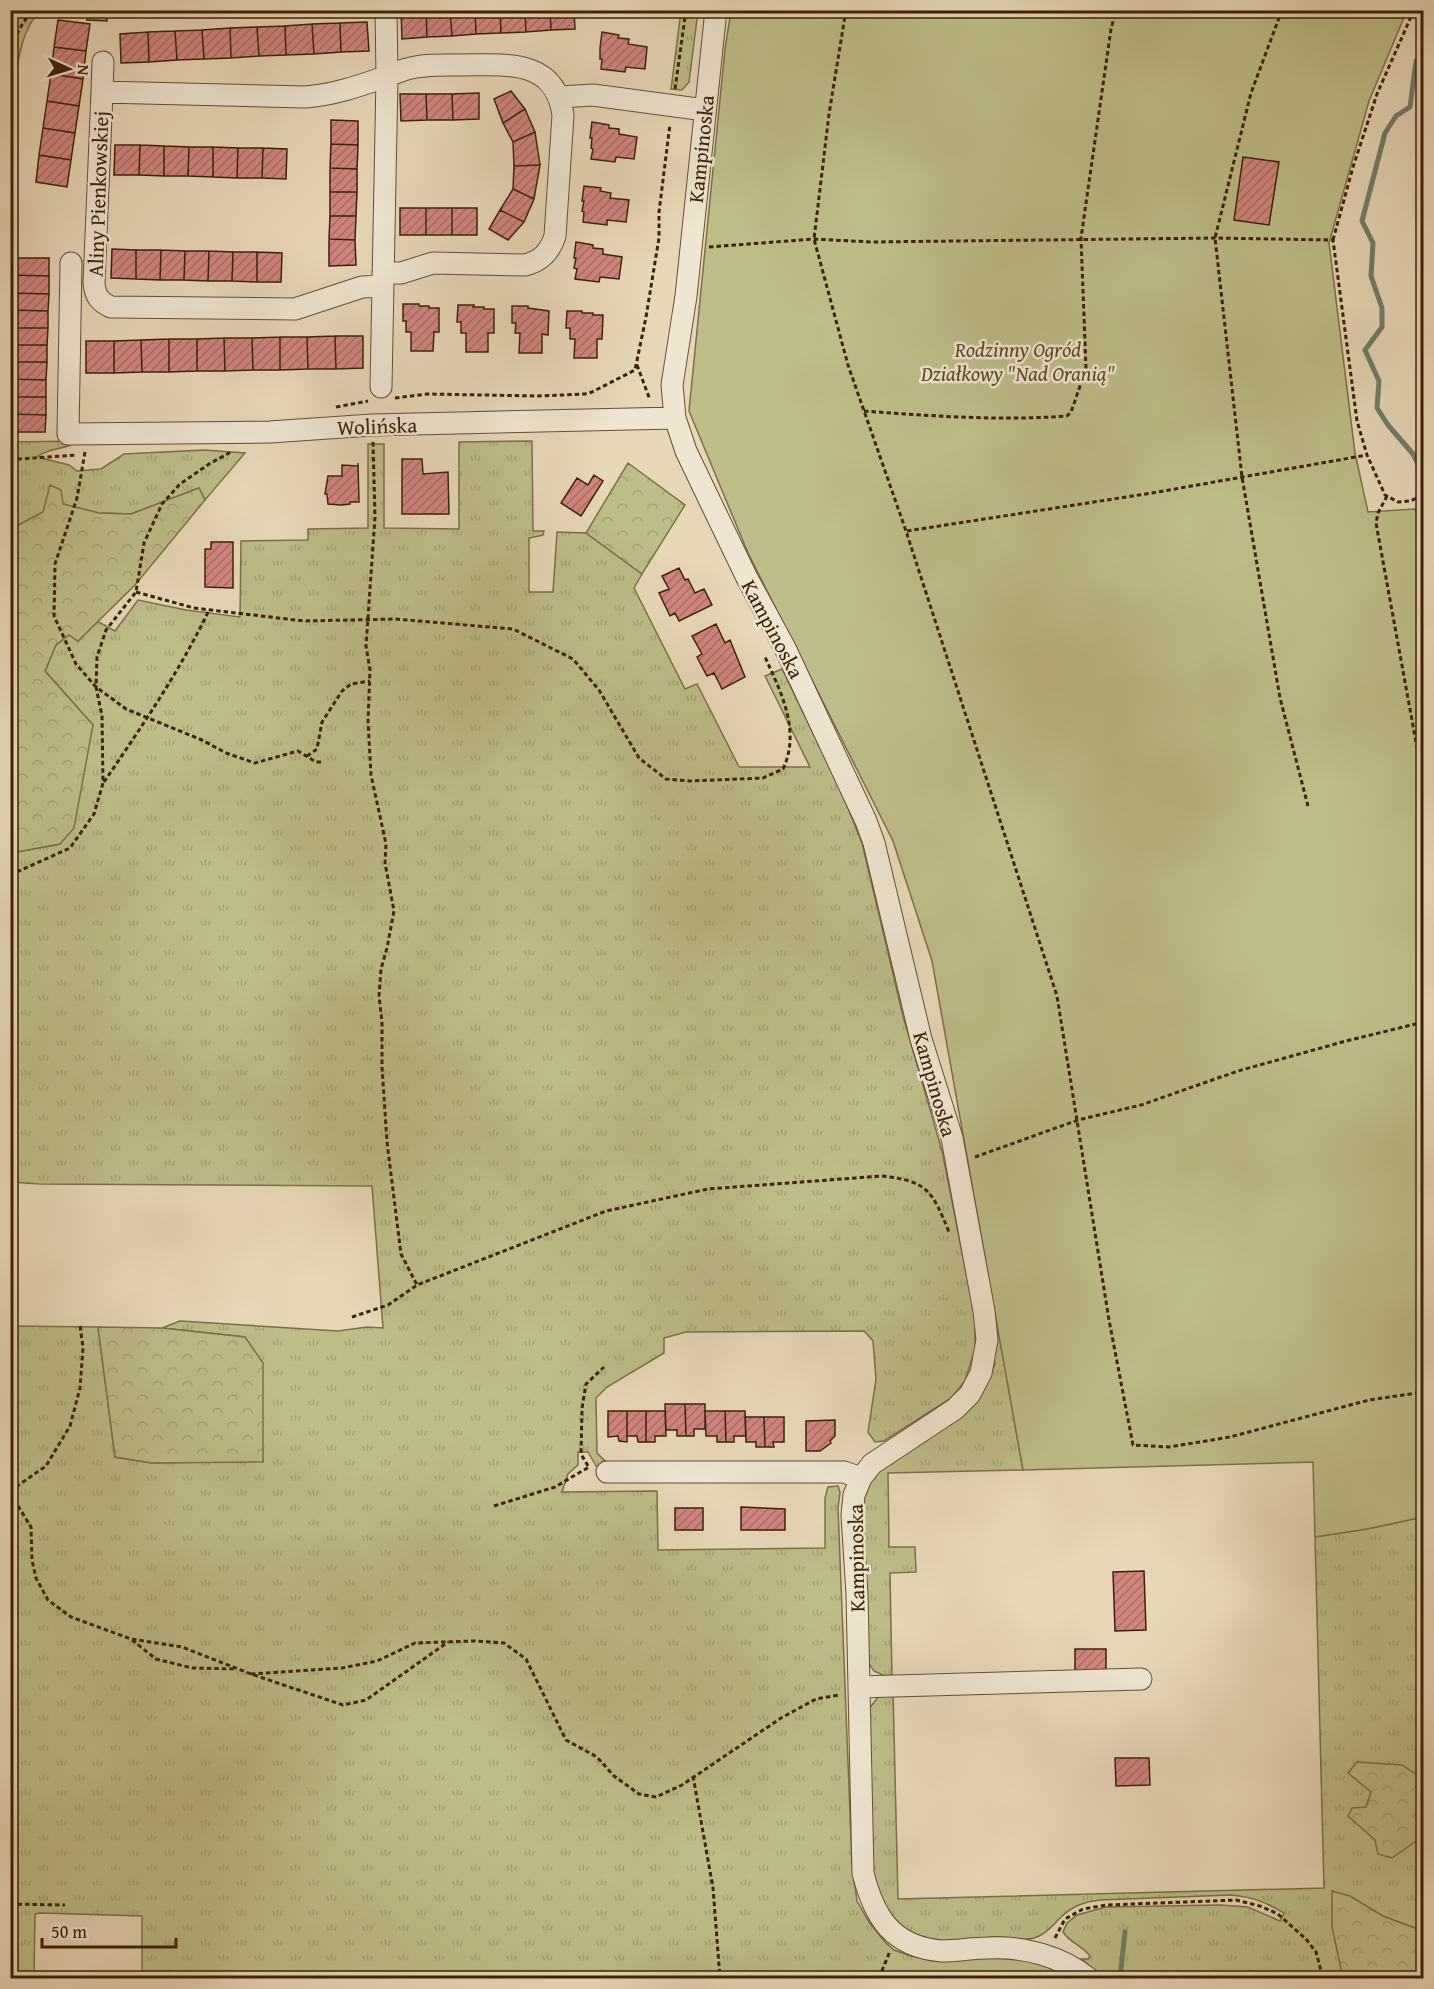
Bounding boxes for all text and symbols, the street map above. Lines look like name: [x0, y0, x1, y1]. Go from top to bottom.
north arrow: [39, 39, 99, 99]
text: N: [72, 64, 96, 77]
street label: Kampinoska: [680, 94, 722, 204]
street label: Aliny Pienkowskiej: [80, 110, 116, 278]
park label: Rodzinny Ogród Działkowy "Nad Oranią": [920, 334, 1116, 389]
street label: Wolińska: [336, 409, 418, 443]
street label: Kampinoska: [734, 574, 812, 684]
street label: Kampinoska: [905, 1028, 965, 1140]
street label: Kampinoska: [840, 1504, 872, 1612]
scale bar: [42, 1911, 176, 1949]
text: 50 m: [51, 1918, 87, 1945]

